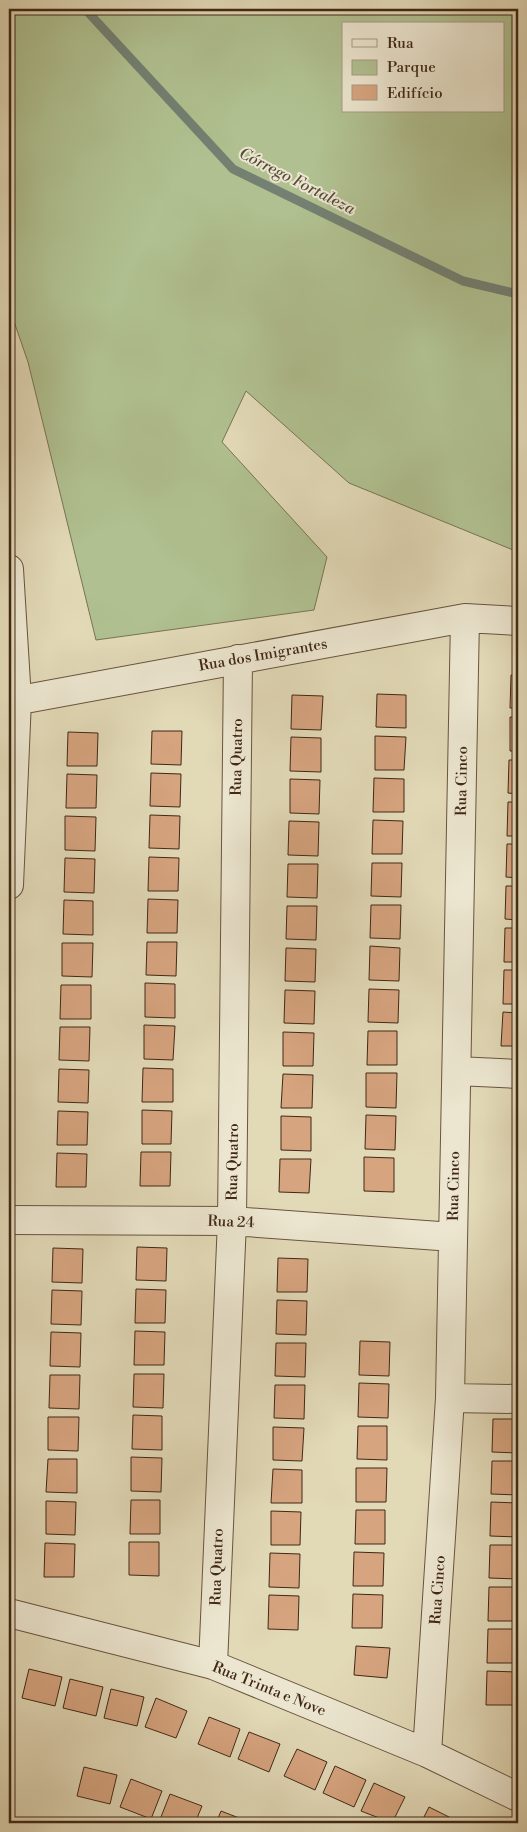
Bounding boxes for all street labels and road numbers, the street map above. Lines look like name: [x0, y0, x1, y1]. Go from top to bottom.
street label: Rua dos Imigrantes: [197, 634, 329, 676]
street label: Rua Quatro: [227, 718, 247, 796]
street label: Rua Cinco: [452, 746, 472, 816]
street label: Rua Quatro: [223, 1123, 243, 1201]
street label: Rua Cinco: [444, 1151, 464, 1221]
street label: Rua 24: [207, 1212, 255, 1232]
street label: Rua Quatro: [206, 1528, 228, 1606]
street label: Rua Cinco: [426, 1555, 450, 1625]
street label: Rua Trinta e Nove: [209, 1658, 329, 1720]

